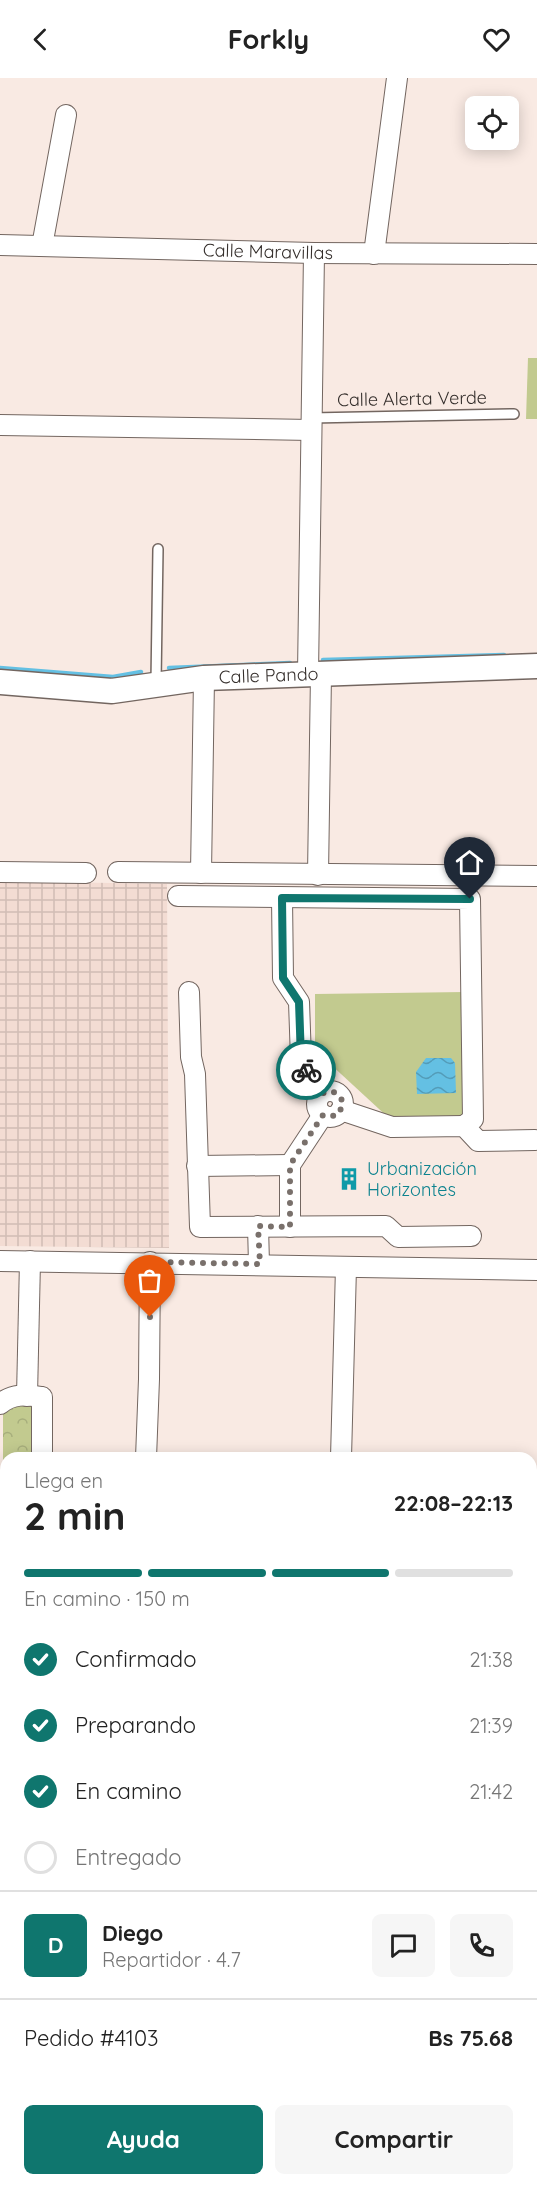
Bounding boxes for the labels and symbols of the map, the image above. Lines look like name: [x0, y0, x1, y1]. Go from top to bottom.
street label: Calle Maravillas: [203, 238, 333, 264]
street label: Calle Alerta Verde: [337, 386, 487, 411]
street label: Calle Pando: [218, 662, 319, 688]
pin: [444, 837, 495, 899]
courier: [276, 1040, 336, 1100]
place label: Urbanización Horizontes: [367, 1157, 477, 1201]
building icon: Urbanización Horizontes: [336, 1166, 362, 1192]
pin: [124, 1255, 175, 1317]

